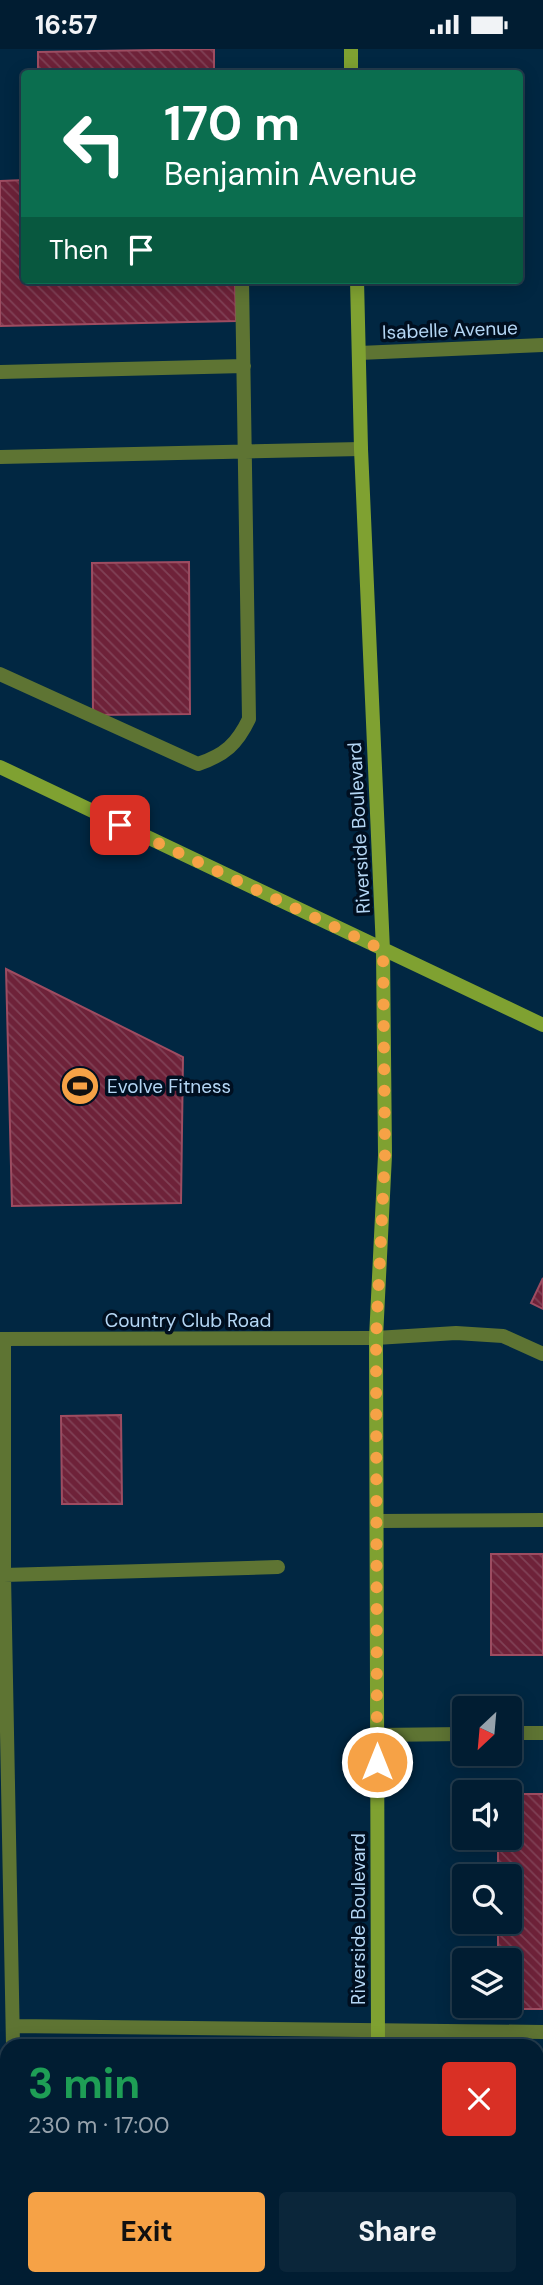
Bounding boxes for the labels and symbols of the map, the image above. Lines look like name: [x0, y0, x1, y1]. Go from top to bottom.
street label: Isabelle Avenue: [382, 315, 518, 345]
street label: Riverside Boulevard: [342, 742, 376, 914]
pin: [90, 795, 150, 855]
sports icon: Evolve Fitness: [59, 1065, 101, 1107]
place label: Evolve Fitness: [107, 1074, 231, 1099]
street label: Country Club Road: [105, 1308, 271, 1333]
north arrow: [452, 1696, 522, 1766]
position arrow: [340, 1725, 414, 1799]
street label: Riverside Boulevard: [346, 1833, 371, 2005]

